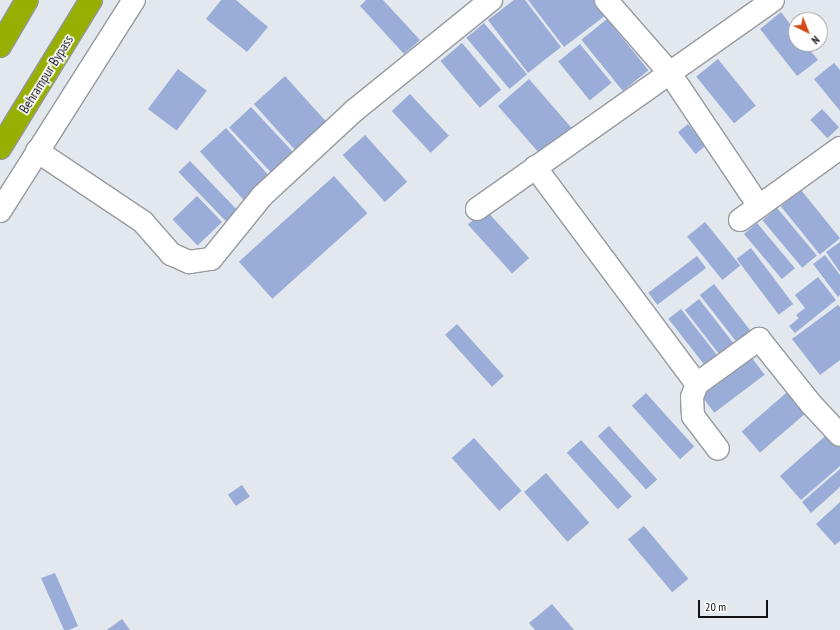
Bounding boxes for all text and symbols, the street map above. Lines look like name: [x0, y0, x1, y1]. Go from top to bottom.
north arrow: [788, 12, 828, 52]
street label: Behrampur Bypass: [15, 32, 77, 116]
text: N: [809, 33, 822, 47]
scale bar: [700, 592, 770, 618]
text: 20 m: [705, 599, 726, 614]

